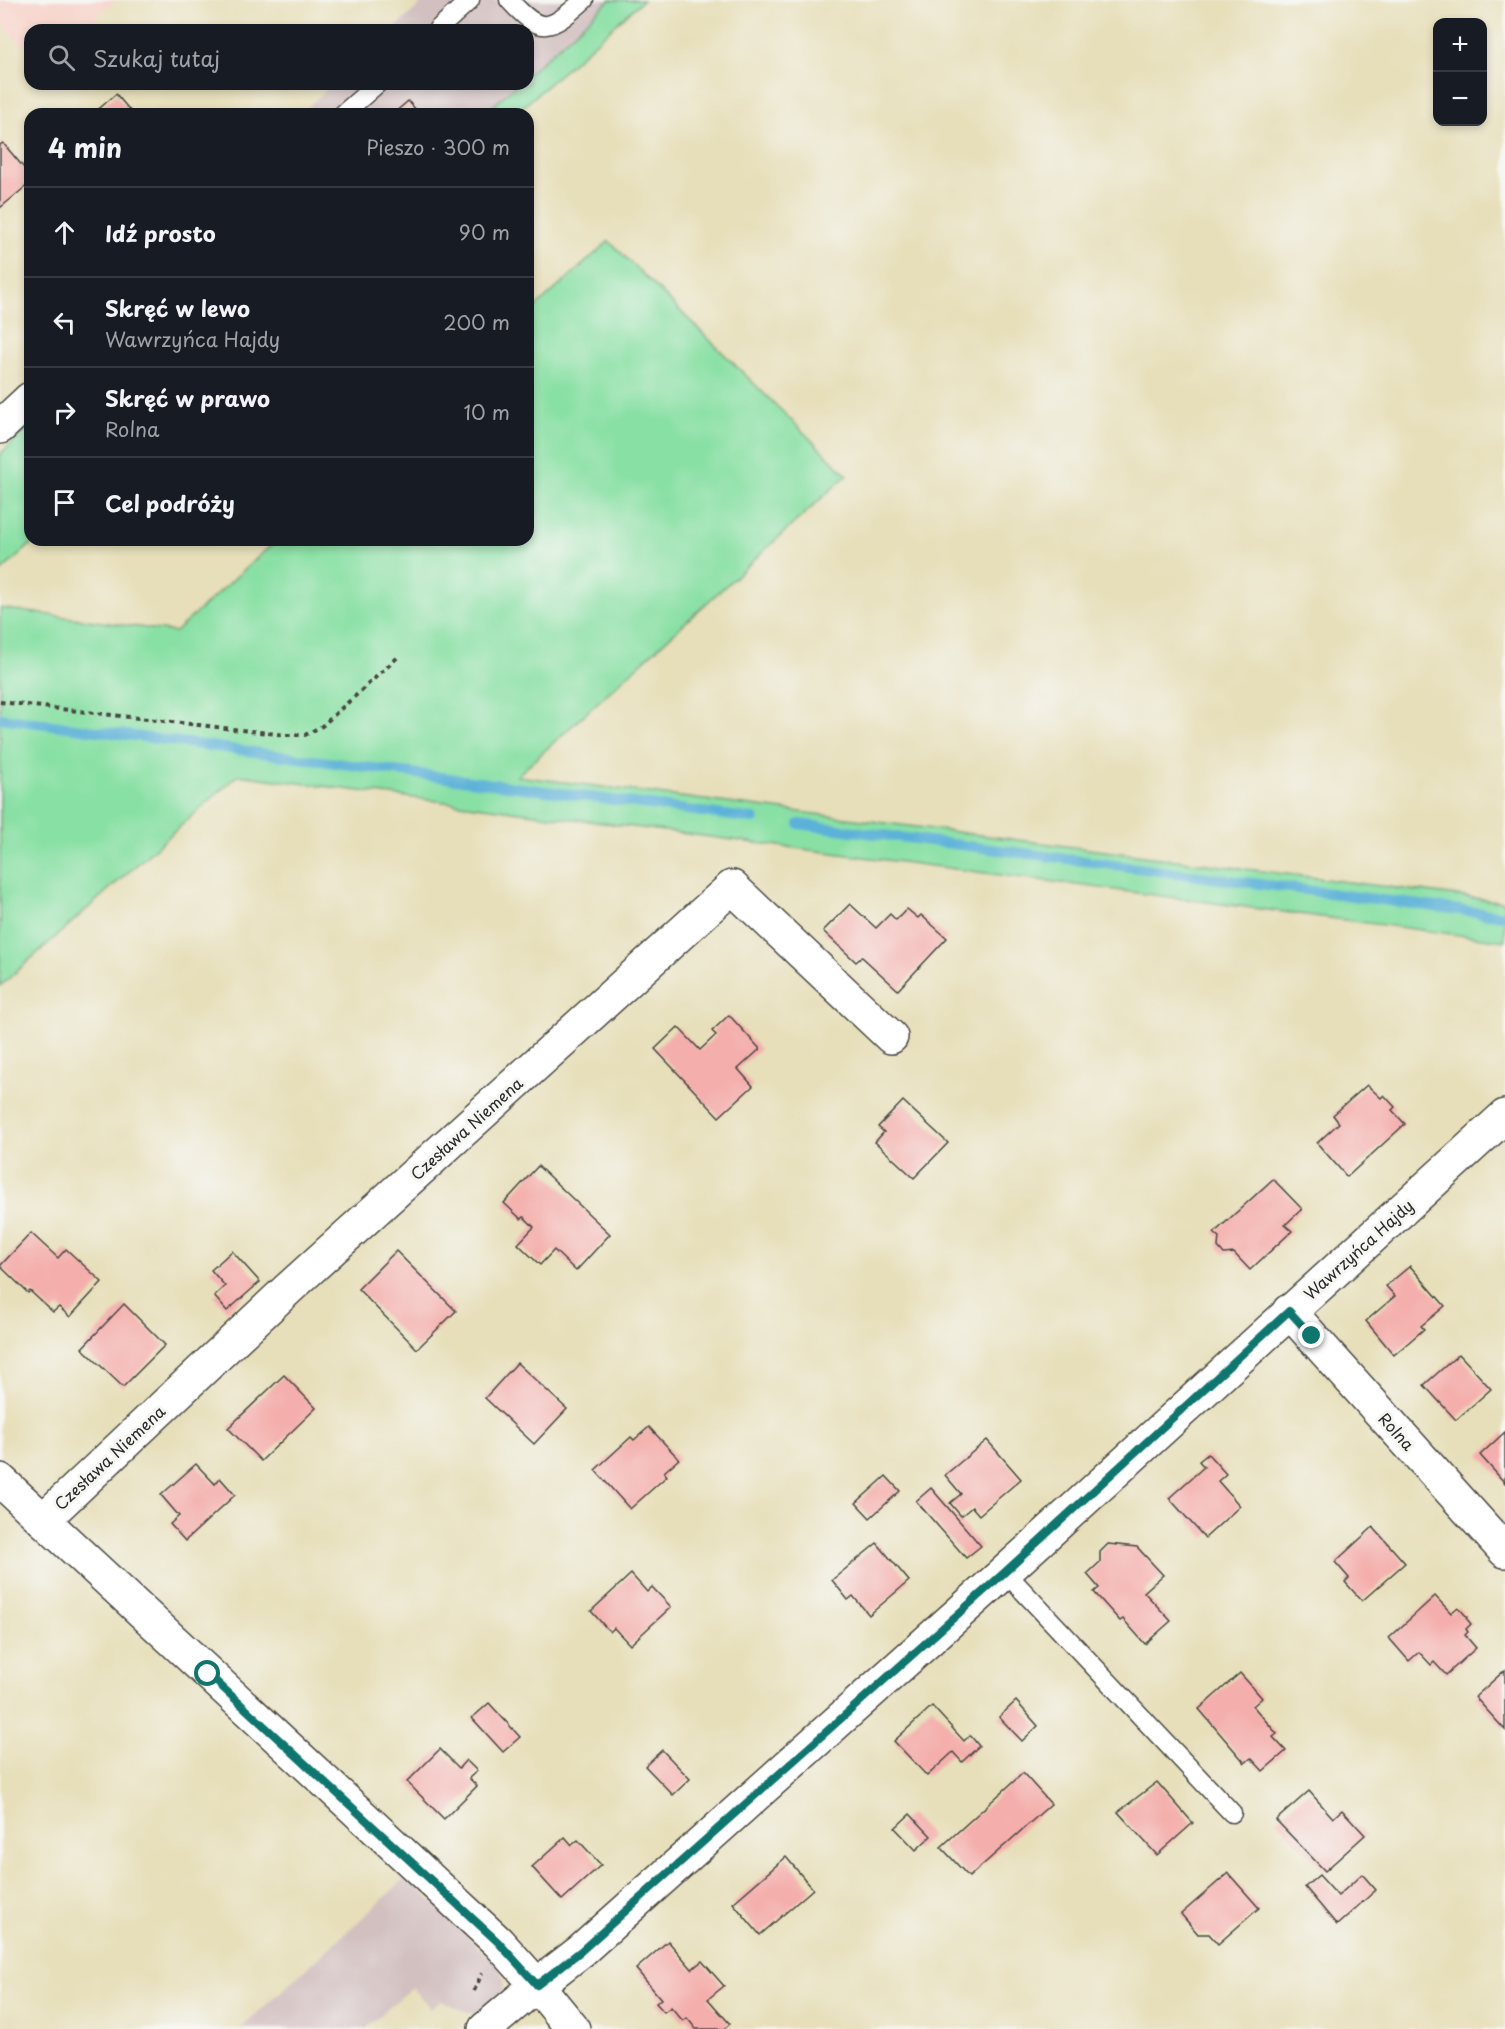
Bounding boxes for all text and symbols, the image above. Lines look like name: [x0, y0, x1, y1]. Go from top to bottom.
map controls: [1433, 18, 1487, 126]
button: +: [1433, 18, 1487, 72]
search box: [24, 24, 534, 90]
icon: search: [45, 41, 78, 74]
text: Szukaj tutaj: [93, 41, 220, 74]
button: −: [1433, 72, 1487, 126]
text: 4 min: [48, 128, 122, 167]
text: Pieszo · 300 m: [366, 132, 510, 162]
icon: ahead: [48, 216, 81, 249]
text: Idź prosto: [105, 216, 216, 249]
text: 90 m: [459, 217, 510, 247]
text: Skręć w lewo: [105, 291, 250, 324]
icon: left: [48, 306, 81, 339]
text: 200 m: [443, 307, 510, 337]
text: Wawrzyńca Hajdy: [105, 324, 280, 354]
text: Skręć w prawo: [105, 381, 270, 414]
icon: right: [48, 396, 81, 429]
text: 10 m: [463, 397, 510, 427]
text: Rolna: [105, 414, 159, 444]
icon: arrive: [48, 486, 81, 519]
text: Cel podróży: [105, 486, 235, 519]
street label: Czesława Niemena: [404, 1071, 528, 1185]
street label: Wawrzyńca Hajdy: [1298, 1193, 1418, 1305]
route end: [1298, 1322, 1324, 1348]
street label: Czesława Niemena: [48, 1399, 170, 1515]
street label: Rolna: [1374, 1407, 1421, 1455]
route start: [194, 1660, 220, 1686]

